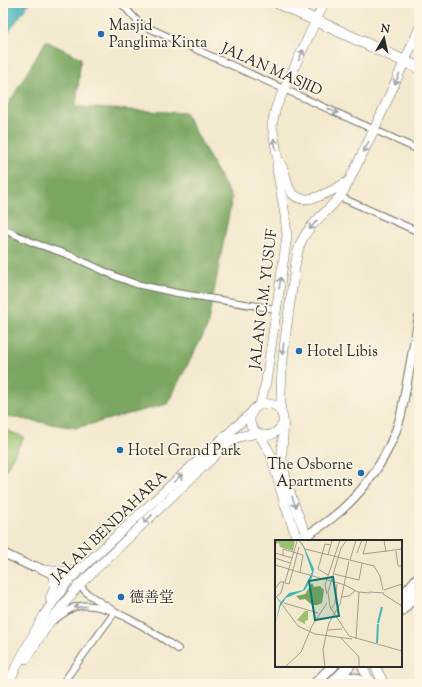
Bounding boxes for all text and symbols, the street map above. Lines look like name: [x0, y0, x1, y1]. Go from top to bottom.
place label: Masjid Panglima Kinta: [109, 16, 207, 54]
north arrow: [364, 18, 404, 58]
text: N: [379, 20, 391, 38]
marker: Masjid Panglima Kinta: [96, 29, 106, 39]
street label: JALAN MASJID: [217, 38, 325, 102]
one-way arrow: [298, 49, 305, 61]
one-way arrow: [393, 72, 400, 84]
one-way arrow: [327, 108, 339, 115]
one-way arrow: [270, 137, 278, 150]
one-way arrow: [362, 141, 369, 153]
one-way arrow: [308, 219, 317, 230]
street label: JALAN C.M. YUSUF: [245, 227, 284, 372]
one-way arrow: [276, 277, 284, 290]
one-way arrow: [279, 342, 287, 355]
place label: Hotel Libis: [307, 342, 378, 363]
marker: Hotel Libis: [294, 346, 304, 356]
place label: Hotel Grand Park: [128, 441, 241, 462]
marker: Hotel Grand Park: [115, 445, 125, 455]
place label: The Osborne Apartments: [267, 455, 353, 493]
street label: JALAN BENDAHARA: [47, 466, 173, 589]
marker: The Osborne Apartments: [356, 468, 366, 478]
one-way arrow: [173, 474, 184, 483]
one-way arrow: [291, 496, 298, 509]
one-way arrow: [143, 514, 153, 524]
inset map: [275, 540, 402, 667]
place label: 德善堂: [129, 588, 174, 609]
marker: 德善堂: [116, 592, 126, 602]
one-way arrow: [74, 603, 87, 611]

